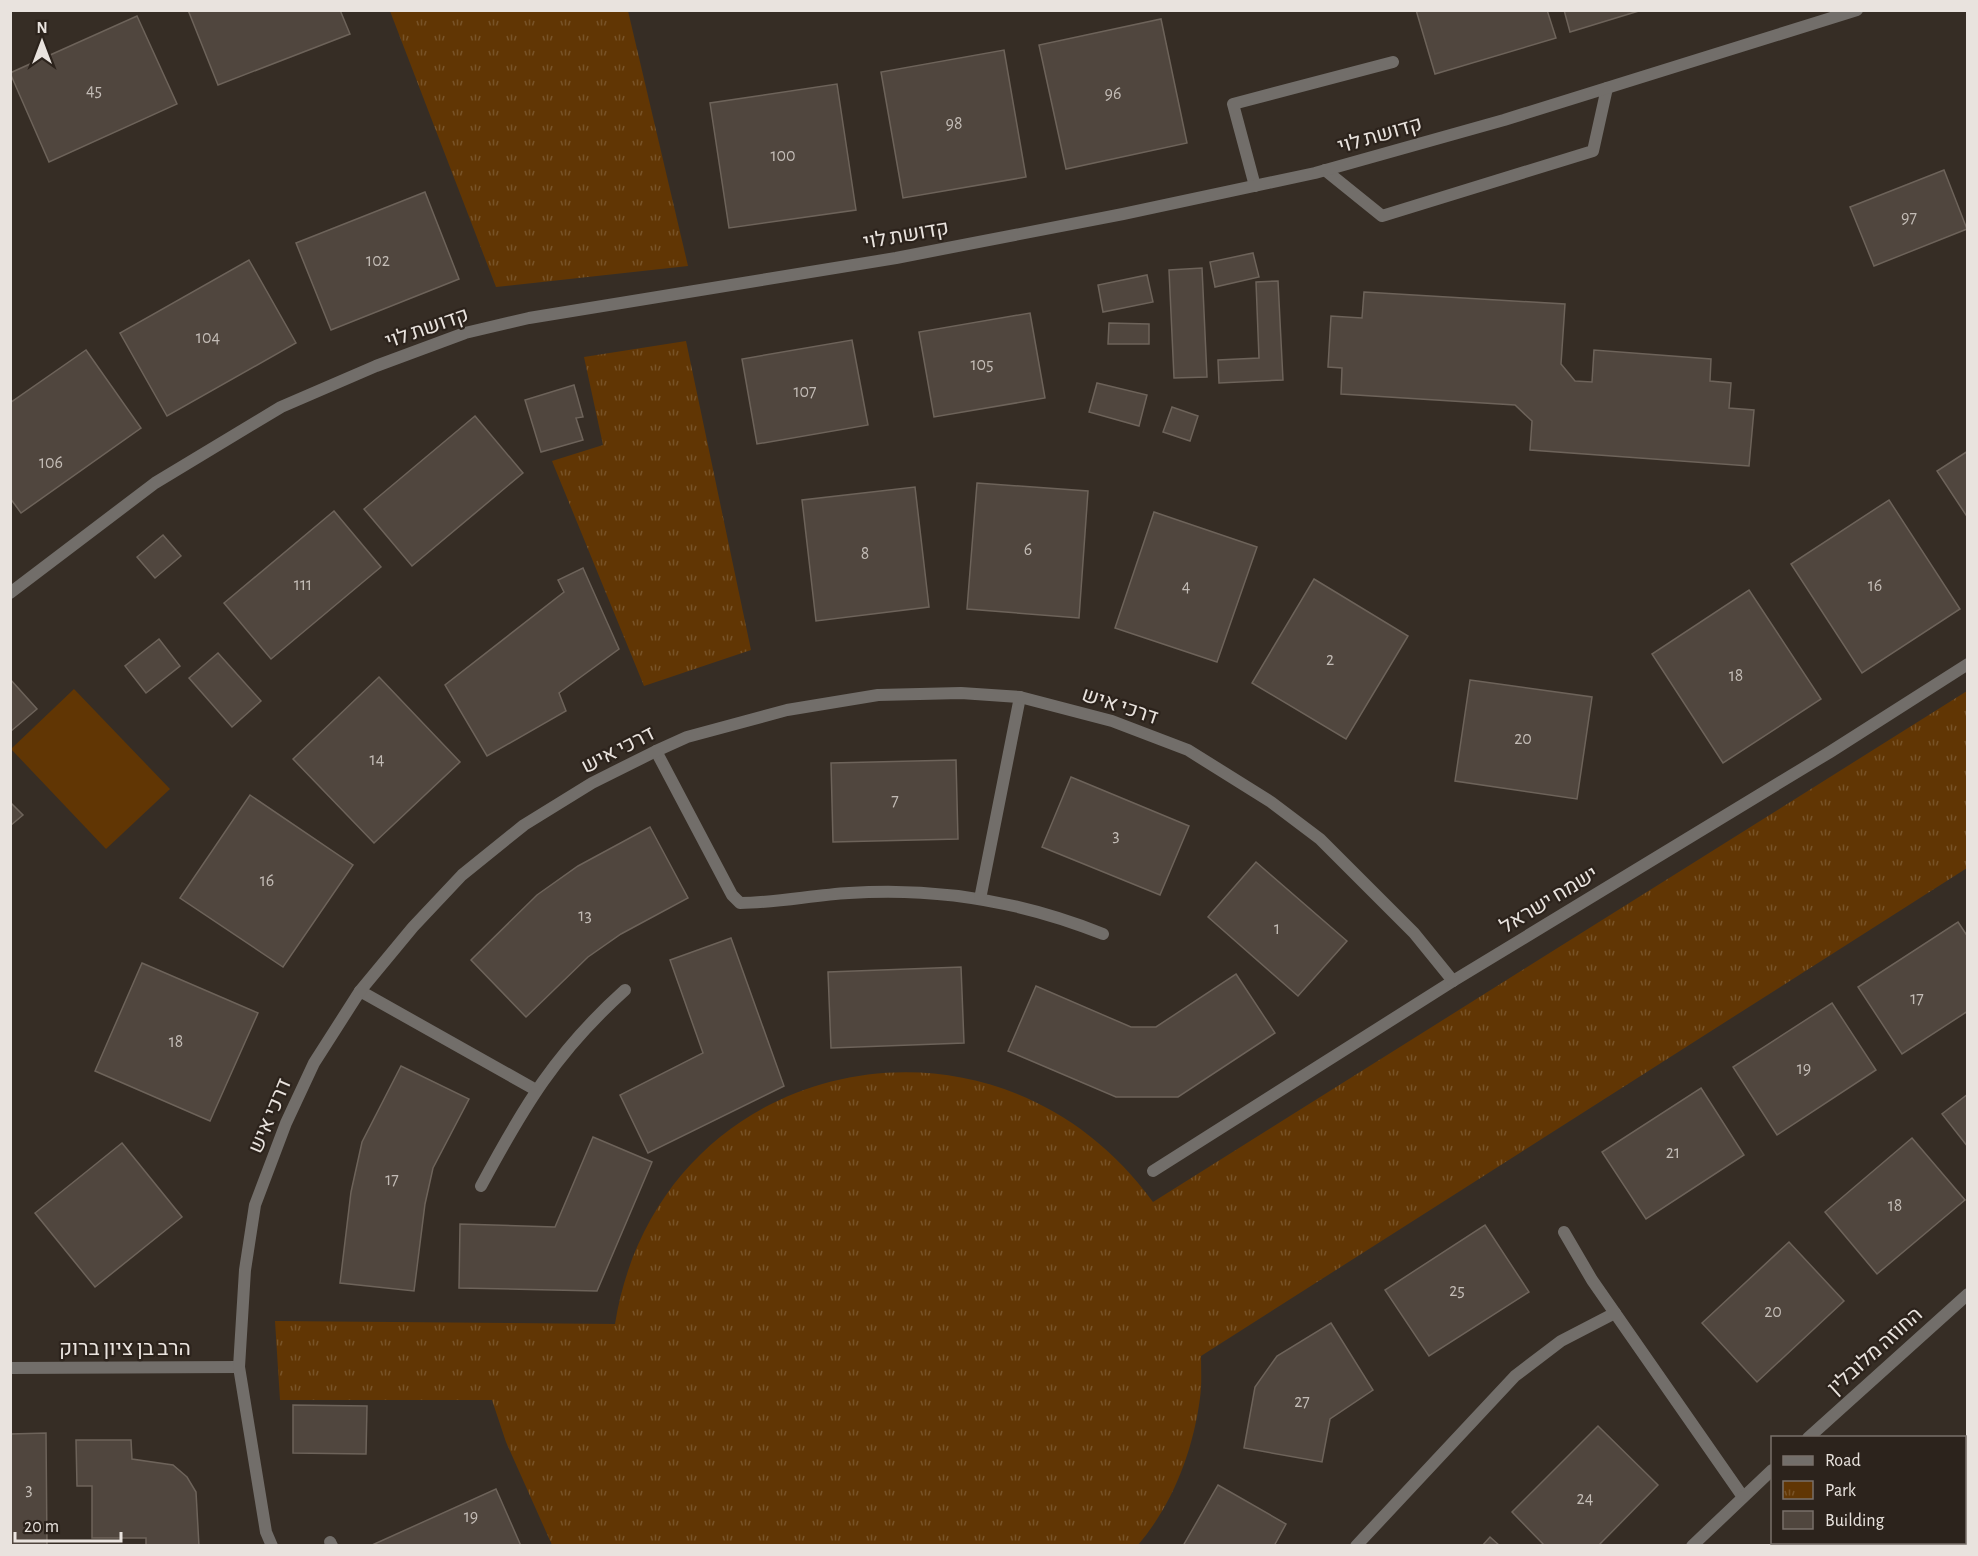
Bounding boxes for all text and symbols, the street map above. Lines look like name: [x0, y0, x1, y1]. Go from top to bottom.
north arrow: [12, 12, 72, 72]
text: N: [36, 20, 48, 36]
house number: 45: [86, 82, 102, 100]
house number: 96: [1105, 85, 1121, 103]
street label: קדושת לוי: [1335, 113, 1425, 157]
house number: 98: [946, 115, 963, 133]
house number: 100: [770, 147, 796, 165]
house number: 97: [1901, 209, 1917, 227]
street label: קדושת לוי: [861, 217, 951, 253]
house number: 102: [366, 252, 390, 270]
street label: קדושת לוי: [383, 304, 471, 352]
house number: 104: [196, 329, 221, 347]
house number: 105: [970, 356, 994, 374]
house number: 107: [793, 383, 817, 401]
house number: 106: [39, 454, 63, 472]
house number: 6: [1024, 541, 1032, 559]
house number: 8: [861, 545, 869, 563]
house number: 111: [294, 576, 312, 594]
house number: 16: [1868, 577, 1882, 595]
house number: 4: [1182, 578, 1191, 596]
house number: 2: [1326, 651, 1334, 669]
house number: 18: [1729, 667, 1743, 685]
street label: דרכי איש: [1079, 684, 1161, 728]
street label: דרכי איש: [578, 723, 658, 777]
house number: 20: [1514, 730, 1532, 748]
house number: 14: [370, 751, 385, 769]
house number: 7: [891, 792, 899, 810]
house number: 3: [1112, 827, 1120, 845]
street label: ישמח ישראל: [1496, 863, 1602, 937]
house number: 16: [260, 872, 274, 890]
house number: 13: [578, 907, 592, 925]
house number: 1: [1274, 920, 1280, 938]
house number: 17: [1910, 990, 1924, 1008]
house number: 18: [169, 1033, 183, 1051]
house number: 19: [1797, 1060, 1811, 1078]
street label: דרכי איש: [245, 1076, 295, 1156]
house number: 21: [1666, 1144, 1680, 1162]
house number: 17: [385, 1171, 399, 1189]
house number: 18: [1888, 1197, 1902, 1215]
house number: 25: [1449, 1282, 1465, 1300]
house number: 20: [1764, 1303, 1782, 1321]
street label: החוזה מלובלין: [1824, 1303, 1926, 1399]
street label: הרב בן ציון ברוק: [59, 1338, 191, 1359]
house number: 27: [1294, 1393, 1310, 1411]
legend: [1771, 1436, 1966, 1544]
text: Road: [1825, 1452, 1861, 1470]
house number: 3: [25, 1481, 33, 1499]
text: Park: [1825, 1482, 1857, 1500]
house number: 24: [1577, 1490, 1594, 1508]
scale bar: [15, 1505, 122, 1543]
house number: 19: [464, 1508, 478, 1526]
text: Building: [1825, 1512, 1885, 1530]
text: 20 m: [24, 1518, 59, 1536]

